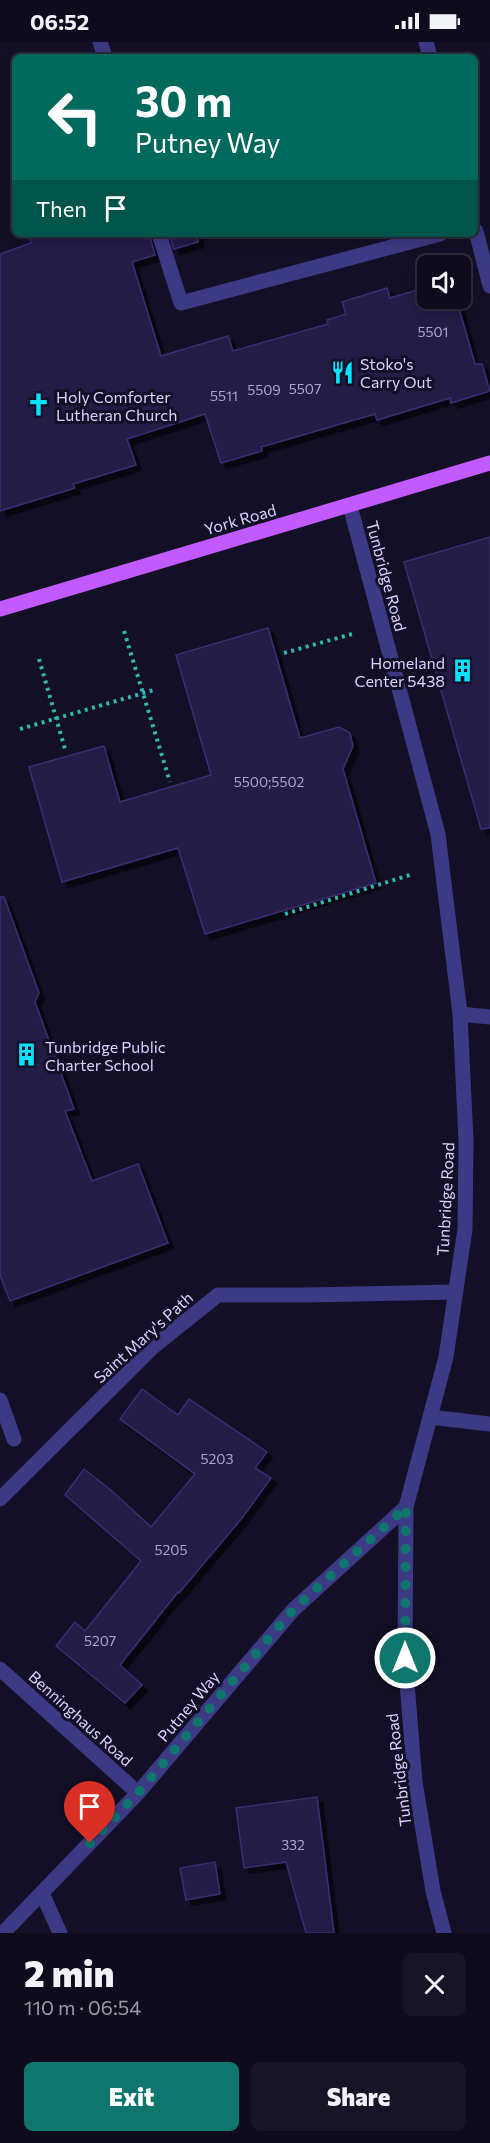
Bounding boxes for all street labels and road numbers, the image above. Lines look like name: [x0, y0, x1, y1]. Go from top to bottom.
street label: York Road: [202, 500, 278, 538]
street label: Tunbridge Road: [363, 519, 411, 633]
street label: Tunbridge Road: [433, 1142, 457, 1256]
street label: Saint Mary's Path: [90, 1288, 196, 1386]
street label: Benninghaus Road: [25, 1666, 137, 1770]
street label: Putney Way: [153, 1667, 223, 1745]
street label: Tunbridge Road: [382, 1712, 414, 1828]

